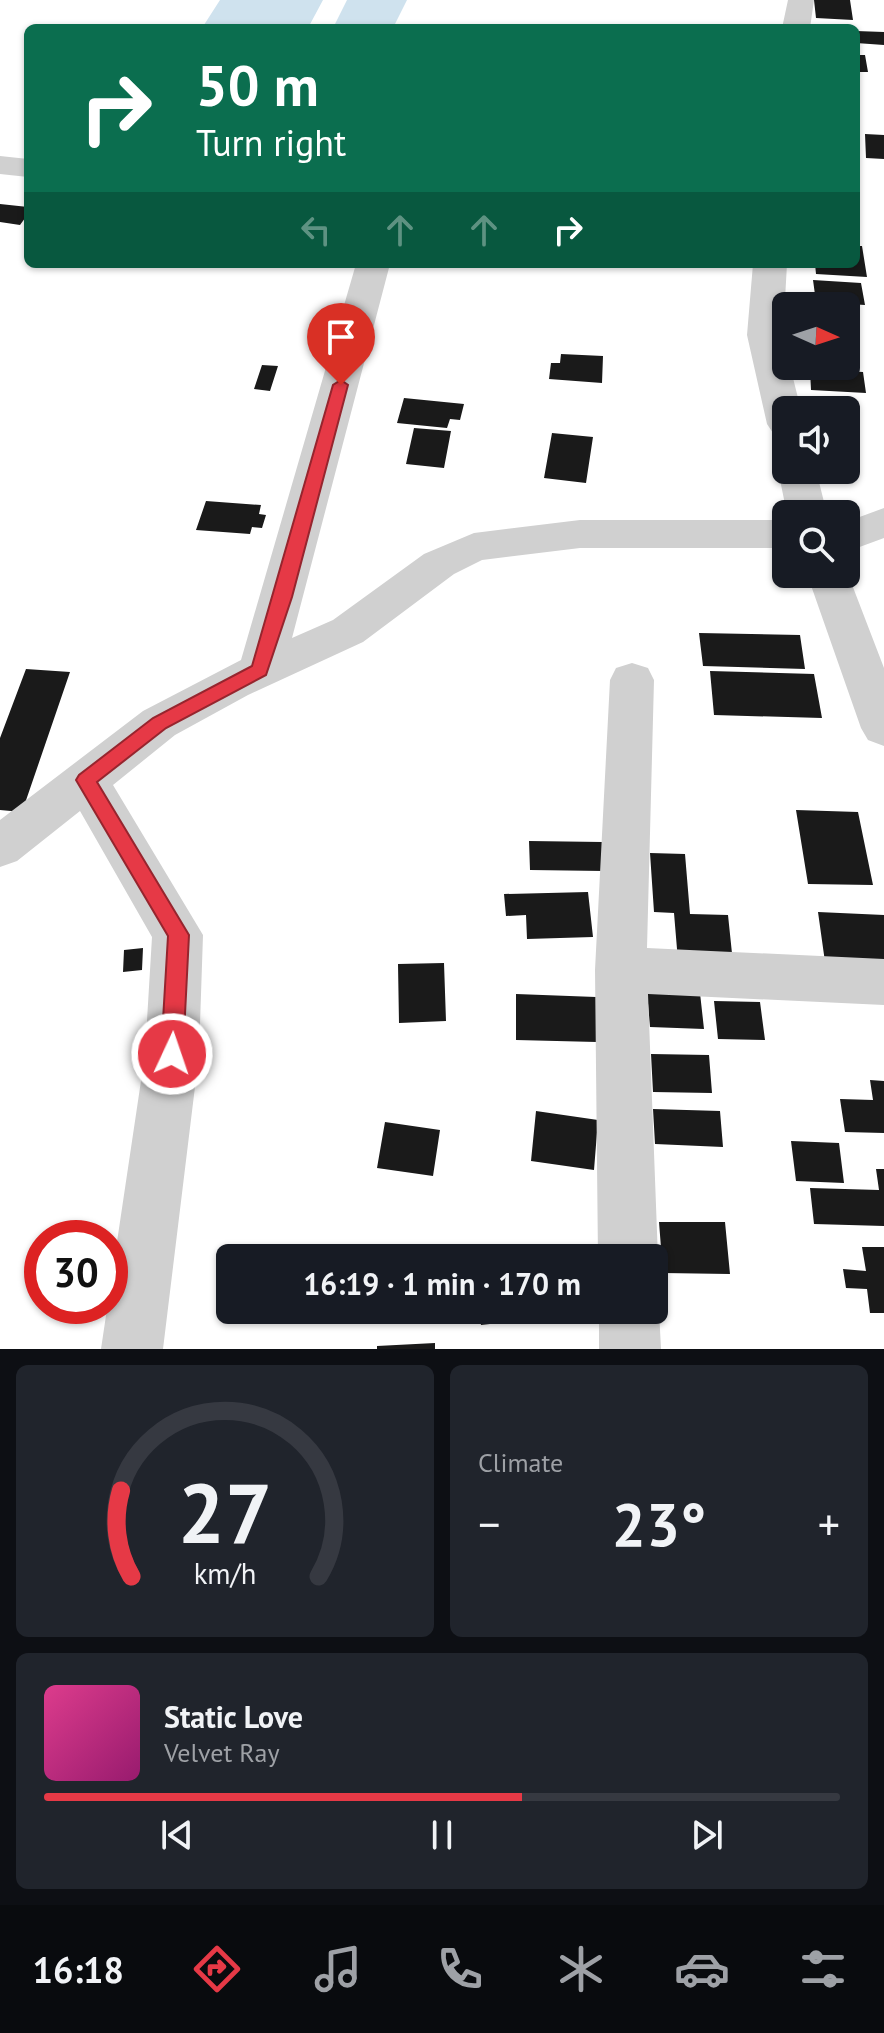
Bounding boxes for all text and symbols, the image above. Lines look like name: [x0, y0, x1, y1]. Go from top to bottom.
text: 50 m: [196, 49, 319, 121]
icon: right: [64, 56, 168, 160]
text: Turn right: [196, 119, 346, 166]
icon: left: [294, 208, 338, 252]
icon: ahead: [378, 208, 422, 252]
icon: ahead: [462, 208, 506, 252]
icon: right: [546, 208, 590, 252]
north arrow: [772, 292, 860, 380]
map controls: [772, 292, 860, 588]
pin: [307, 303, 375, 385]
icon: arrive: [319, 315, 363, 359]
button: sound: [772, 396, 860, 484]
button: search: [772, 500, 860, 588]
position arrow: [130, 1012, 214, 1096]
speed limit sign: 30: [24, 1220, 128, 1324]
text: 16:19 · 1 min · 170 m: [303, 1264, 581, 1303]
text: Climate: [478, 1446, 563, 1479]
text: 27: [178, 1458, 272, 1566]
text: 23°: [612, 1485, 706, 1563]
text: −: [478, 1495, 500, 1552]
text: +: [818, 1495, 840, 1552]
text: km/h: [194, 1555, 256, 1592]
text: Static Love: [164, 1697, 303, 1736]
text: Velvet Ray: [164, 1736, 280, 1769]
icon: previous: [155, 1813, 199, 1857]
icon: pause: [420, 1813, 464, 1857]
icon: next: [685, 1813, 729, 1857]
icon: directions: [189, 1941, 245, 1997]
icon: music: [310, 1941, 366, 1997]
icon: phone: [432, 1941, 488, 1997]
icon: climate: [553, 1941, 609, 1997]
icon: car: [674, 1941, 730, 1997]
icon: filters: [795, 1941, 851, 1997]
text: 16:18: [33, 1946, 124, 1993]

